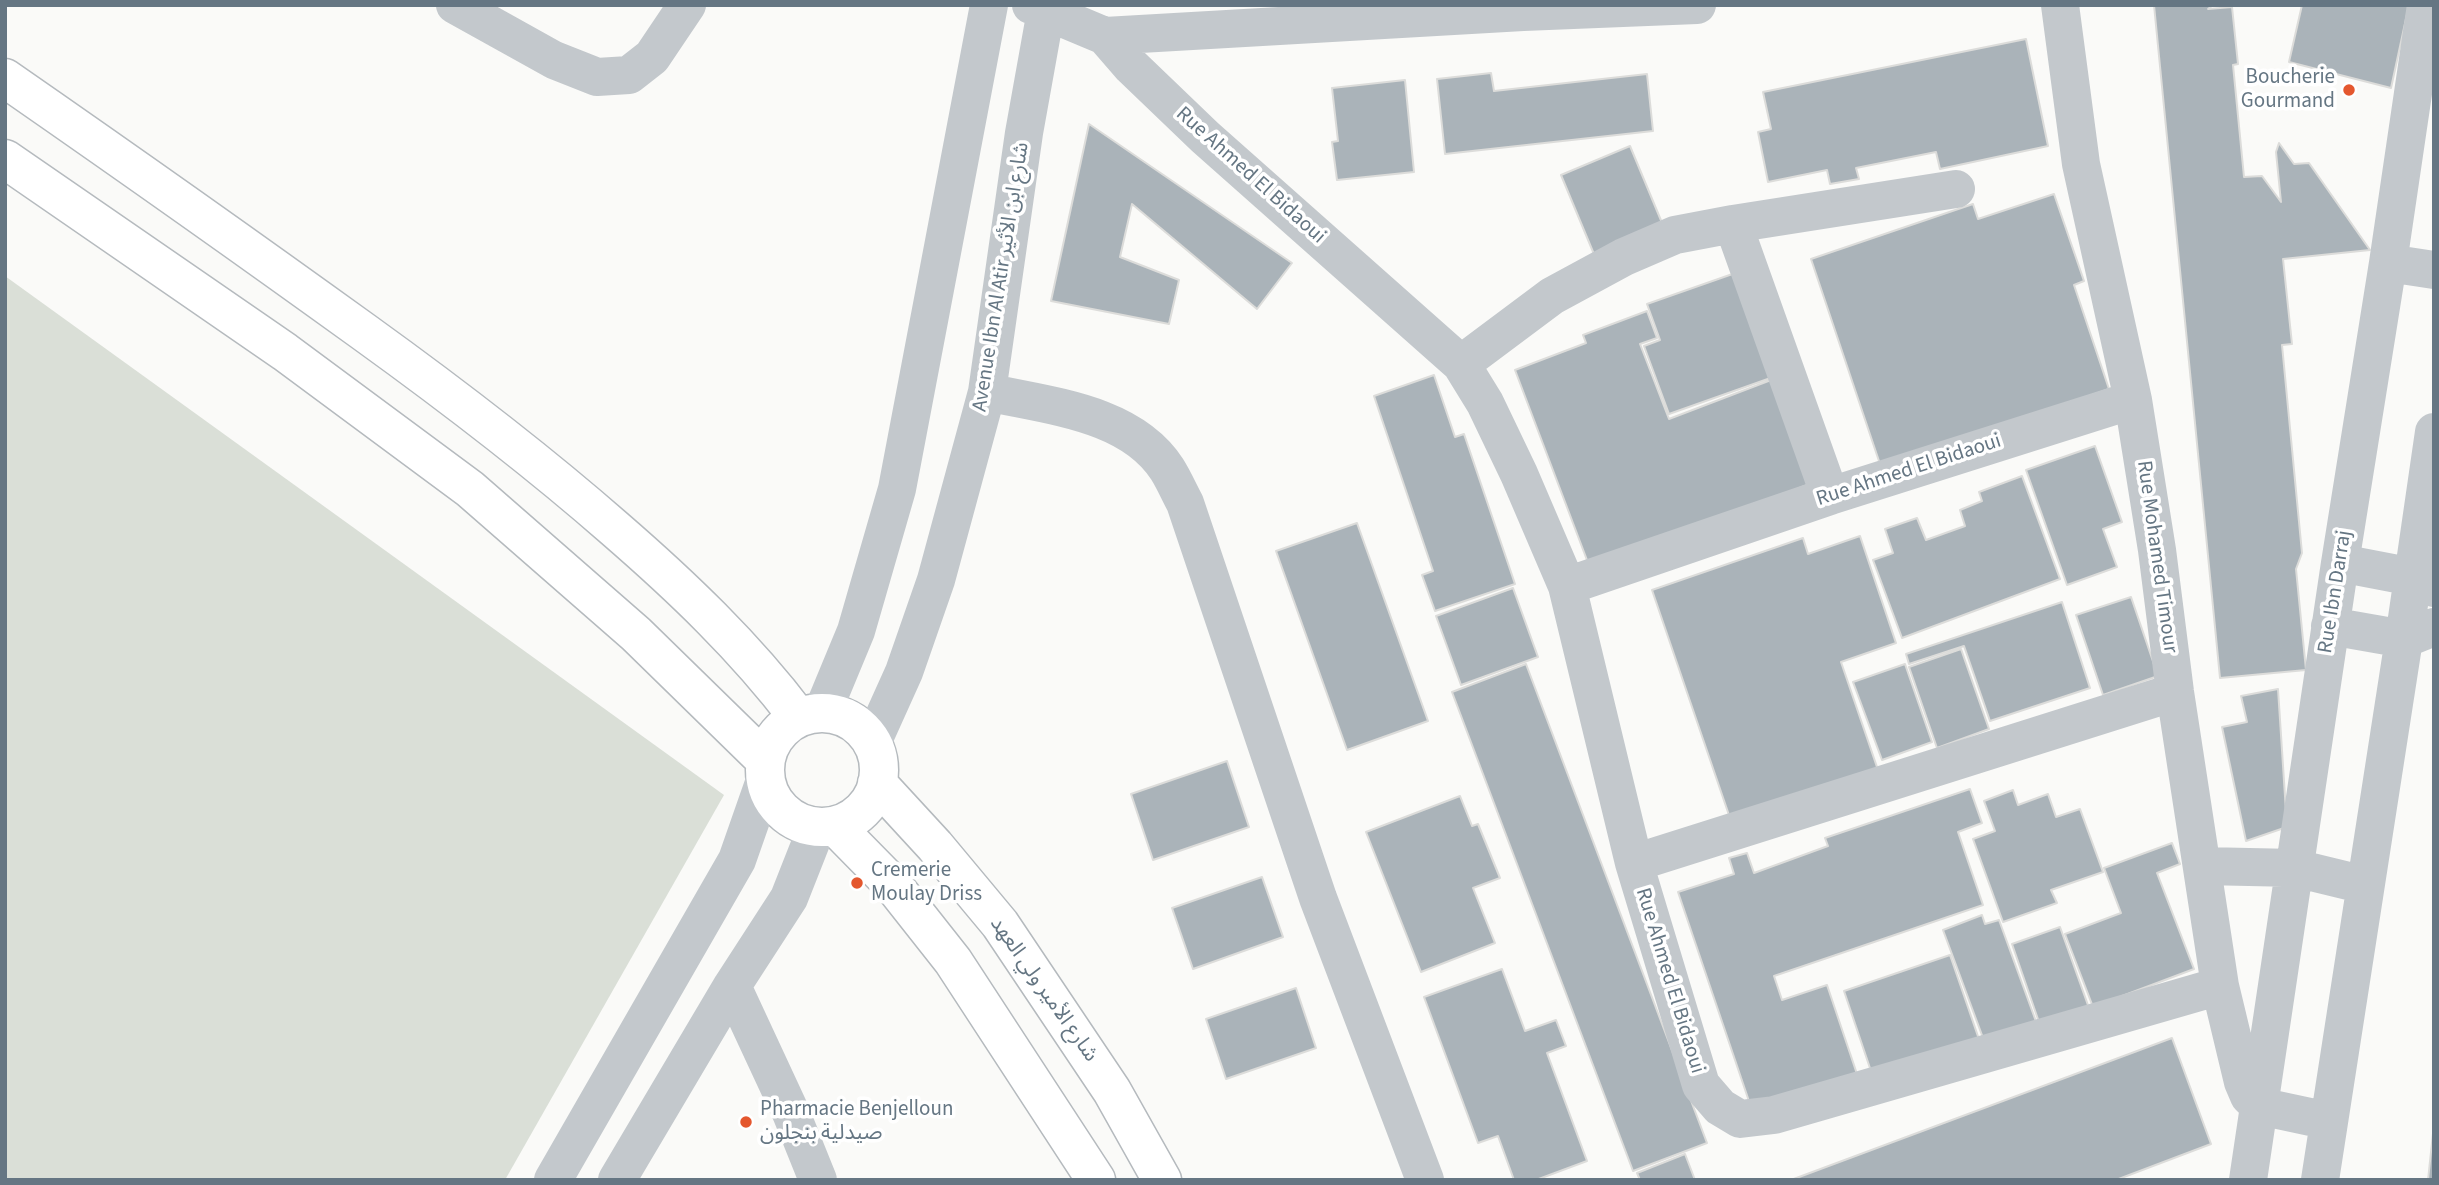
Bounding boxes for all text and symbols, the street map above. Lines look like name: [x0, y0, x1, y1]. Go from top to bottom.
place label: Boucherie Gourmand: [2241, 65, 2335, 115]
marker: Boucherie Gourmand: [2341, 82, 2357, 98]
street label: Rue Ahmed El Bidaoui: [1170, 102, 1330, 250]
street label: Avenue Ibn Al Atir شارع ابن الأثير: [968, 140, 1036, 414]
street label: Rue Ahmed El Bidaoui: [1813, 429, 2005, 513]
street label: Rue Mohamed Timour: [2130, 459, 2182, 655]
street label: Rue Ibn Darraj: [2314, 529, 2358, 655]
place label: Cremerie Moulay Driss: [871, 858, 982, 908]
marker: Cremerie Moulay Driss: [849, 875, 865, 891]
street label: Rue Ahmed El Bidaoui: [1629, 885, 1709, 1077]
street label: شارع الأمير ولي العهد: [984, 913, 1102, 1067]
place label: Pharmacie Benjelloun صيدلية بنجلون: [760, 1097, 953, 1147]
marker: Pharmacie Benjelloun صيدلية بنجلون: [738, 1114, 754, 1130]

